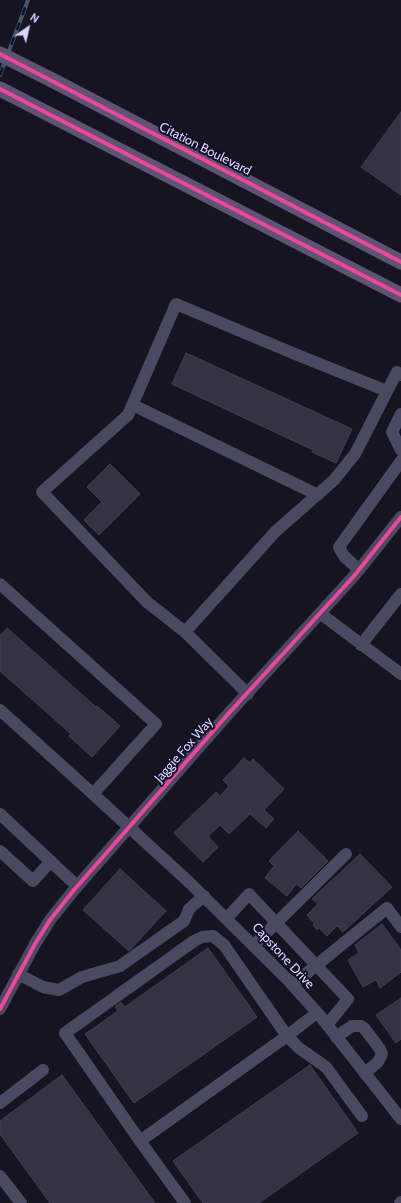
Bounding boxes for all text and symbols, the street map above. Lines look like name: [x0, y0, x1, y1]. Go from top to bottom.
north arrow: [8, 8, 48, 48]
text: N: [28, 10, 42, 26]
street label: Citation Boulevard: [156, 119, 254, 179]
street label: Jaggie Fox Way: [151, 714, 217, 786]
street label: Capstone Drive: [249, 920, 317, 992]

